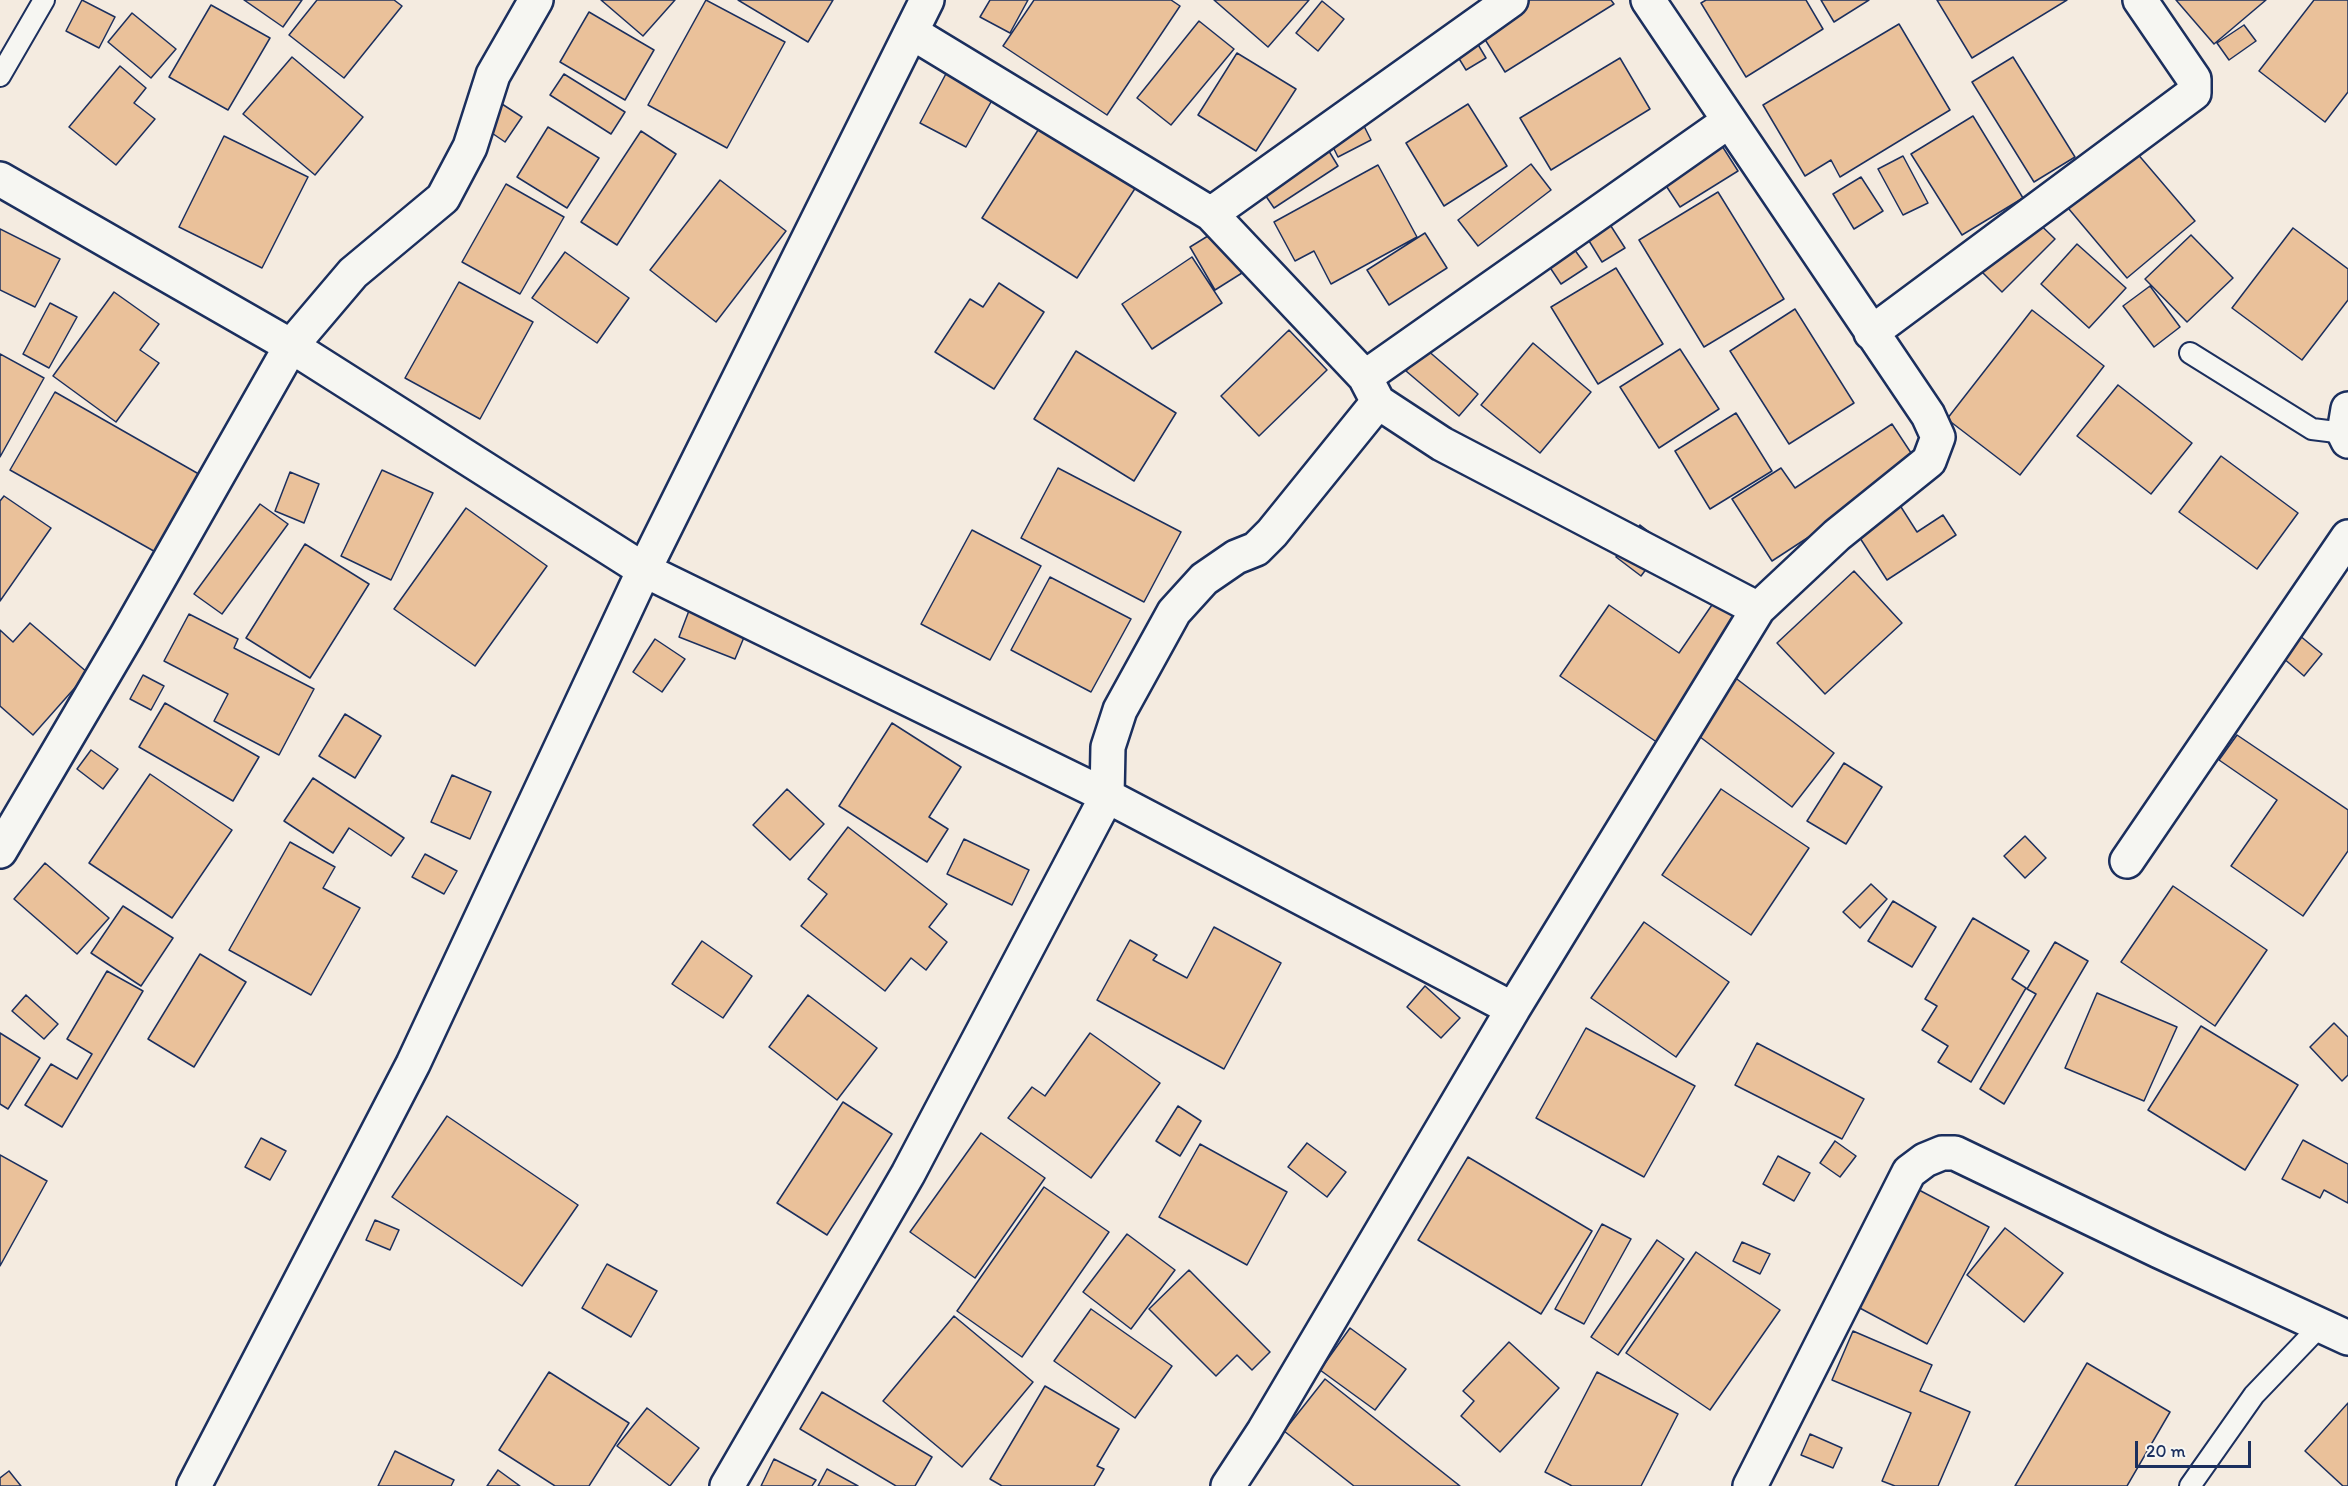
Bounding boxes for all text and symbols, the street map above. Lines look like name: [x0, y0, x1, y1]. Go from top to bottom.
scale bar: [2138, 1429, 2254, 1467]
text: 20 m: [2146, 1440, 2186, 1462]

